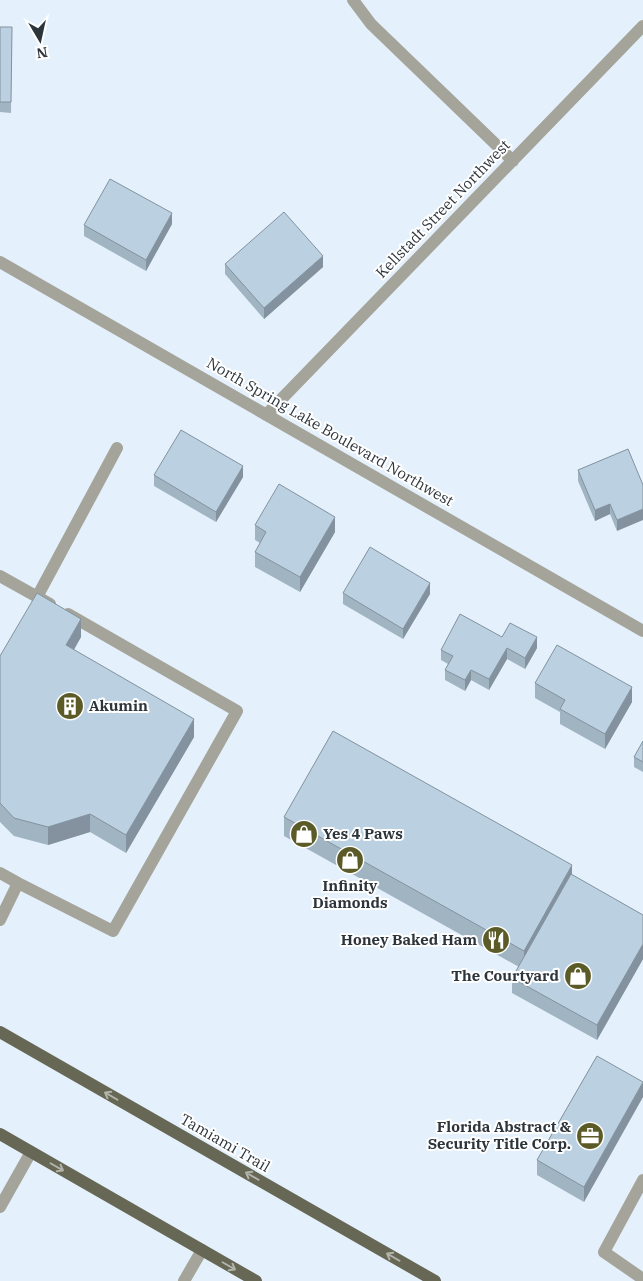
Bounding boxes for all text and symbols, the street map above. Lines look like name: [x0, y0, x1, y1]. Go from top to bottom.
north arrow: [15, 15, 65, 65]
text: N: [35, 43, 49, 63]
street label: Kellstadt Street Northwest: [372, 136, 514, 282]
street label: North Spring Lake Boulevard Northwest: [204, 353, 457, 510]
building icon: Akumin: [55, 691, 85, 721]
place label: Akumin: [89, 696, 148, 715]
shop icon: Yes 4 Paws: [289, 819, 319, 849]
place label: Yes 4 Paws: [323, 824, 403, 843]
shop icon: Infinity Diamonds: [335, 845, 365, 875]
place label: Infinity Diamonds: [312, 876, 388, 912]
restaurant icon: Honey Baked Ham: [481, 925, 511, 955]
place label: Honey Baked Ham: [341, 930, 477, 949]
shop icon: The Courtyard: [563, 961, 593, 991]
place label: The Courtyard: [451, 966, 560, 985]
one-way arrow: [104, 1090, 118, 1100]
street label: Tamiami Trail: [177, 1109, 274, 1176]
place label: Florida Abstract & Security Title Corp.: [428, 1117, 571, 1153]
office icon: Florida Abstract & Security Title Corp.: [575, 1121, 605, 1151]
one-way arrow: [50, 1163, 64, 1173]
one-way arrow: [244, 1171, 259, 1181]
one-way arrow: [386, 1251, 400, 1261]
one-way arrow: [221, 1261, 235, 1271]

